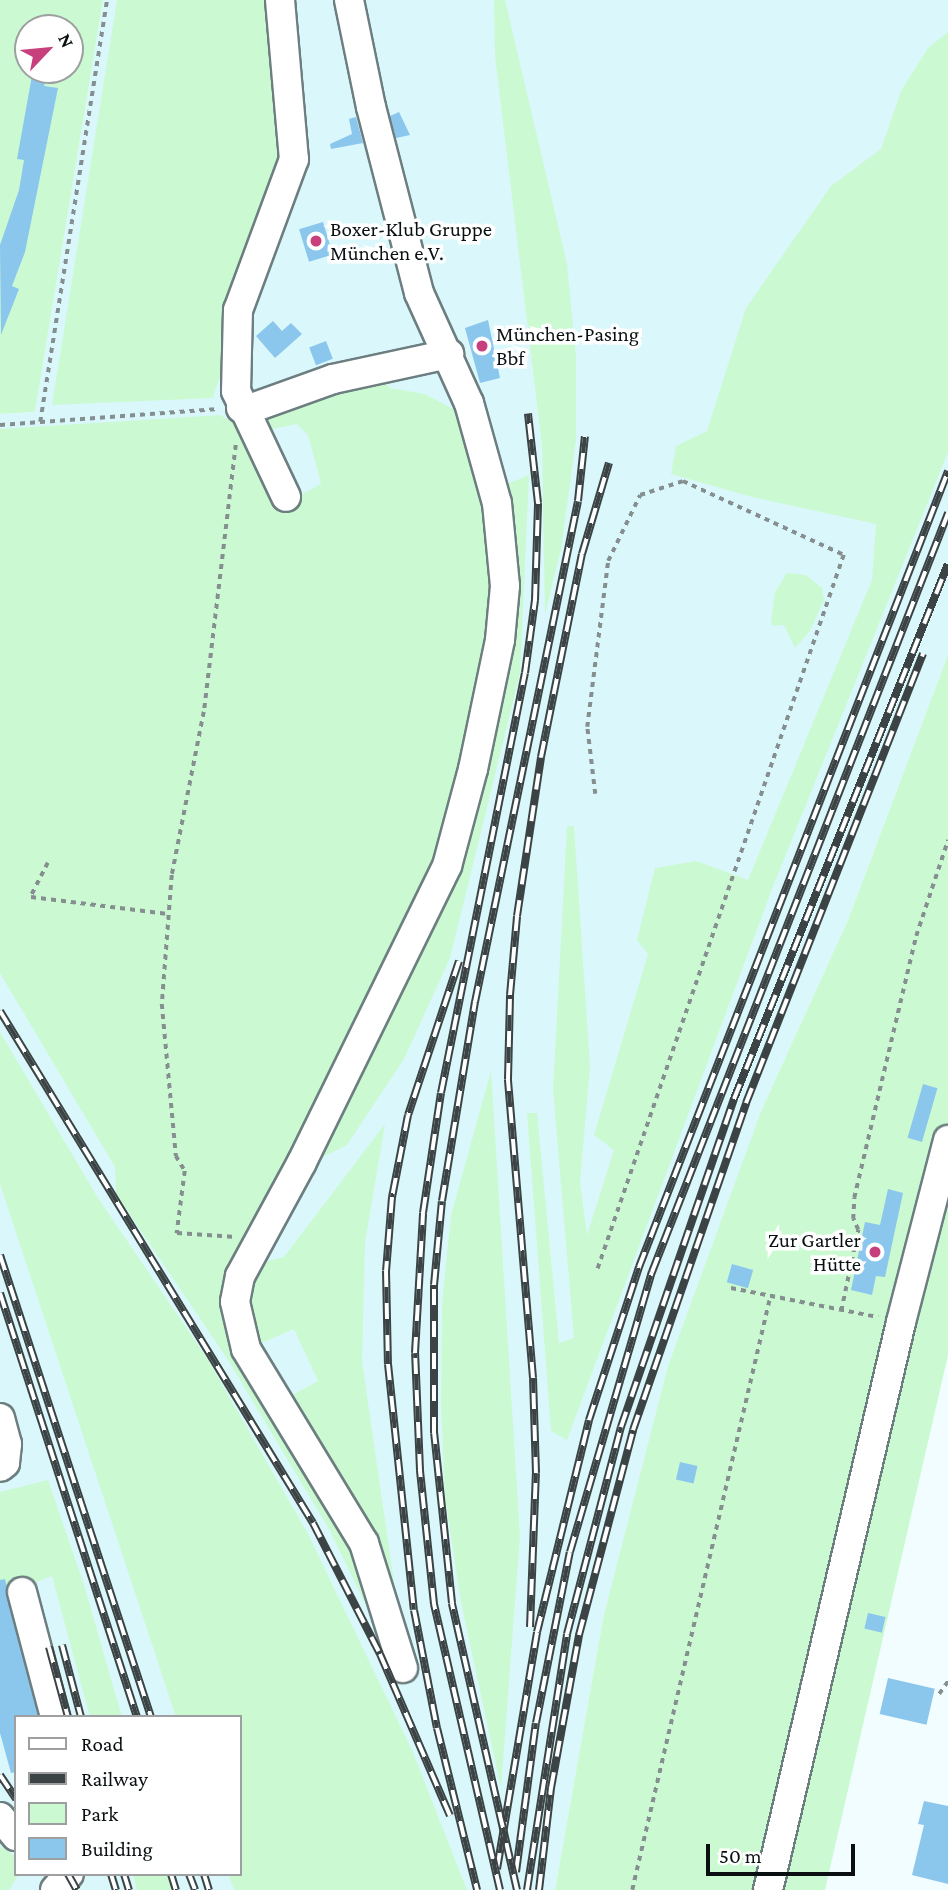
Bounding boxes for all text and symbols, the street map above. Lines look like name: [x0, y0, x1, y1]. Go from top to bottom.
north arrow: [14, 14, 84, 84]
text: N: [54, 30, 79, 51]
place label: Boxer-Klub Gruppe München e.V.: [330, 216, 492, 266]
marker: Boxer-Klub Gruppe München e.V.: [308, 233, 324, 249]
place label: München-Pasing Bbf: [496, 321, 639, 371]
marker: München-Pasing Bbf: [474, 338, 490, 354]
place label: Zur Gartler Hütte: [768, 1227, 861, 1277]
marker: Zur Gartler Hütte: [867, 1244, 883, 1260]
legend: [14, 1715, 242, 1876]
text: Road: [81, 1732, 124, 1756]
text: Railway: [81, 1767, 148, 1791]
text: Park: [81, 1802, 118, 1826]
scale bar: [710, 1830, 859, 1874]
text: Building: [81, 1837, 153, 1861]
text: 50 m: [719, 1844, 762, 1868]

